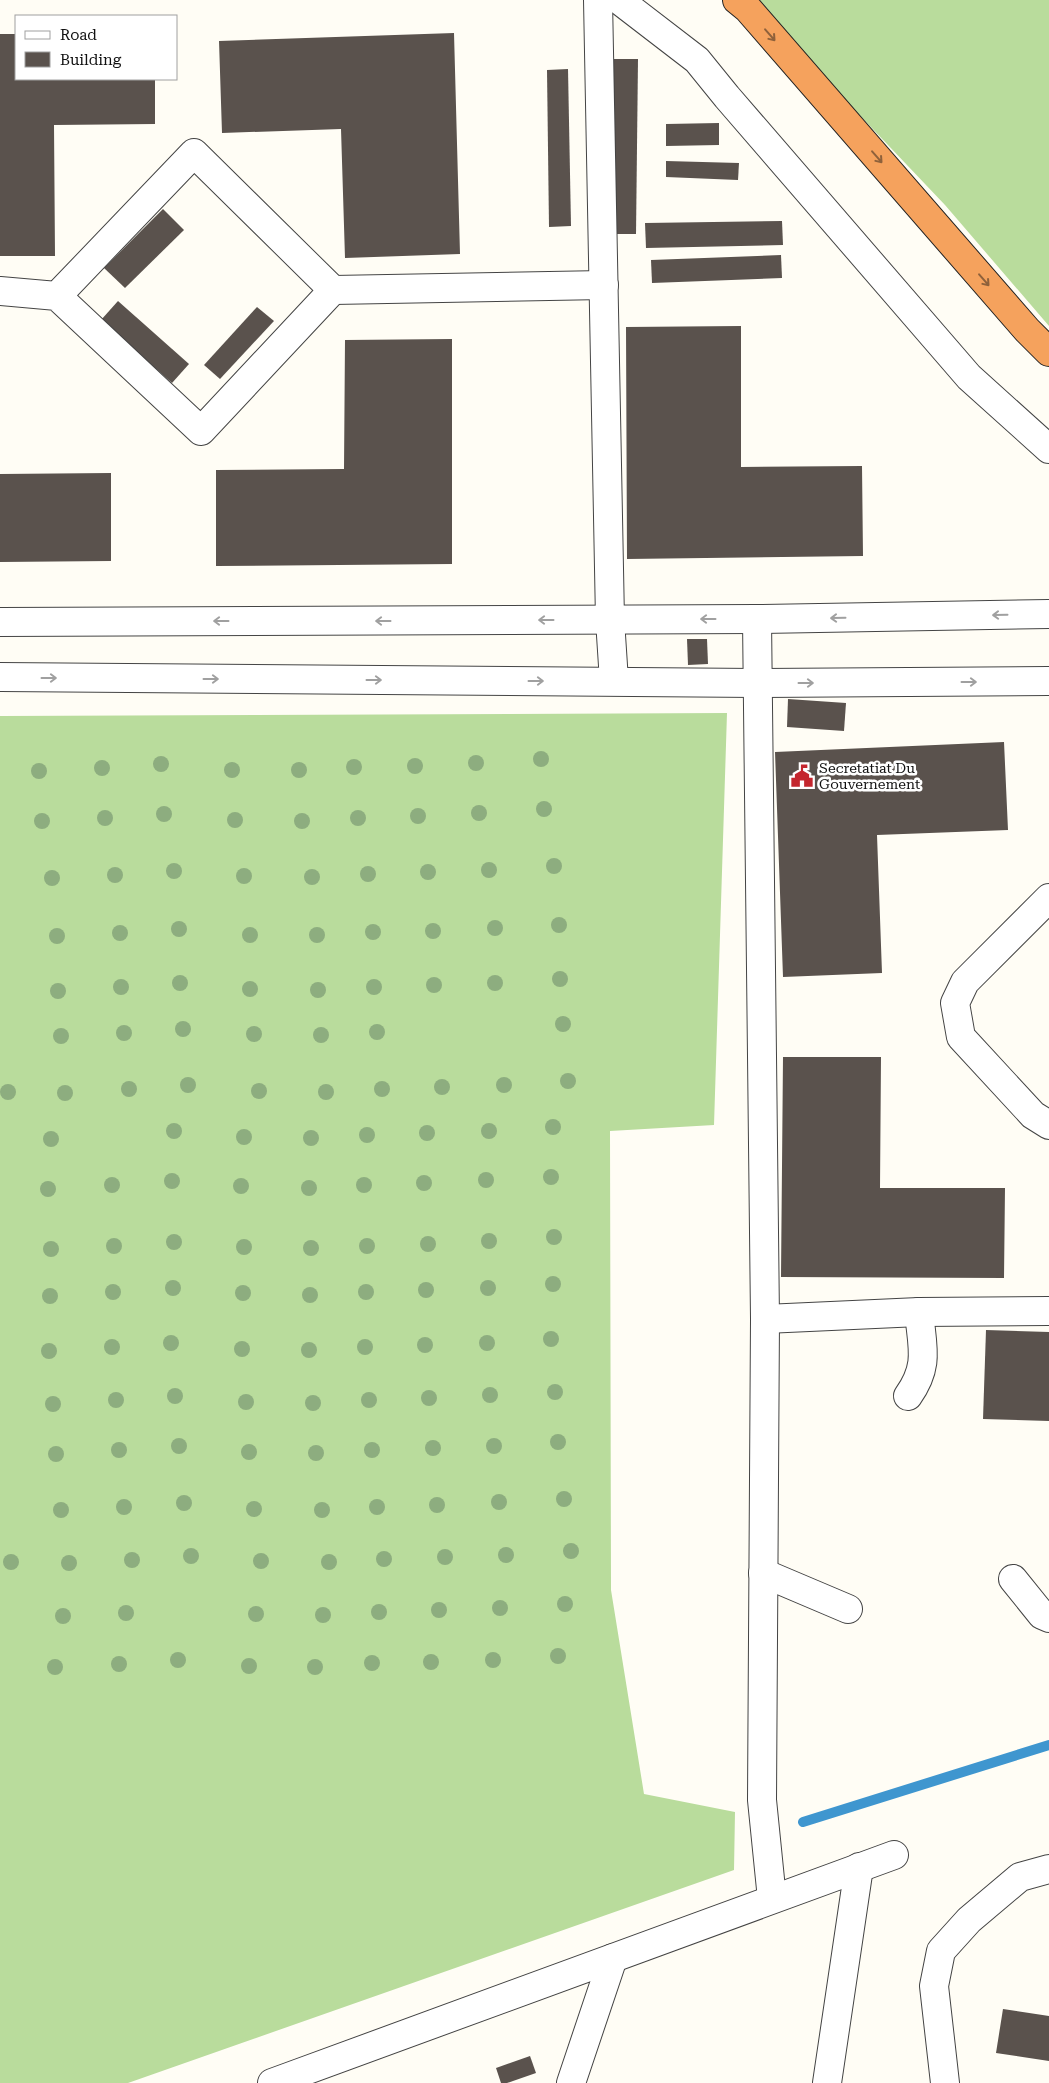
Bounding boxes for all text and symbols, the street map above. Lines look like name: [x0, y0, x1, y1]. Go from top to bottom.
legend: [15, 15, 178, 80]
text: Road: [60, 26, 97, 44]
one-way arrow: [765, 29, 776, 42]
text: Building: [60, 51, 122, 69]
one-way arrow: [872, 151, 883, 164]
one-way arrow: [978, 274, 990, 287]
one-way arrow: [993, 610, 1009, 620]
one-way arrow: [830, 613, 846, 623]
one-way arrow: [700, 614, 716, 624]
one-way arrow: [538, 615, 554, 625]
one-way arrow: [213, 616, 229, 626]
one-way arrow: [375, 616, 392, 626]
one-way arrow: [40, 673, 56, 683]
one-way arrow: [202, 674, 219, 684]
one-way arrow: [365, 675, 381, 685]
one-way arrow: [528, 676, 544, 686]
one-way arrow: [960, 677, 976, 687]
one-way arrow: [798, 678, 814, 688]
place label: Secretatiat Du Gouvernement: [819, 760, 920, 792]
public building icon: Secretatiat Du Gouvernement: [789, 763, 815, 789]

